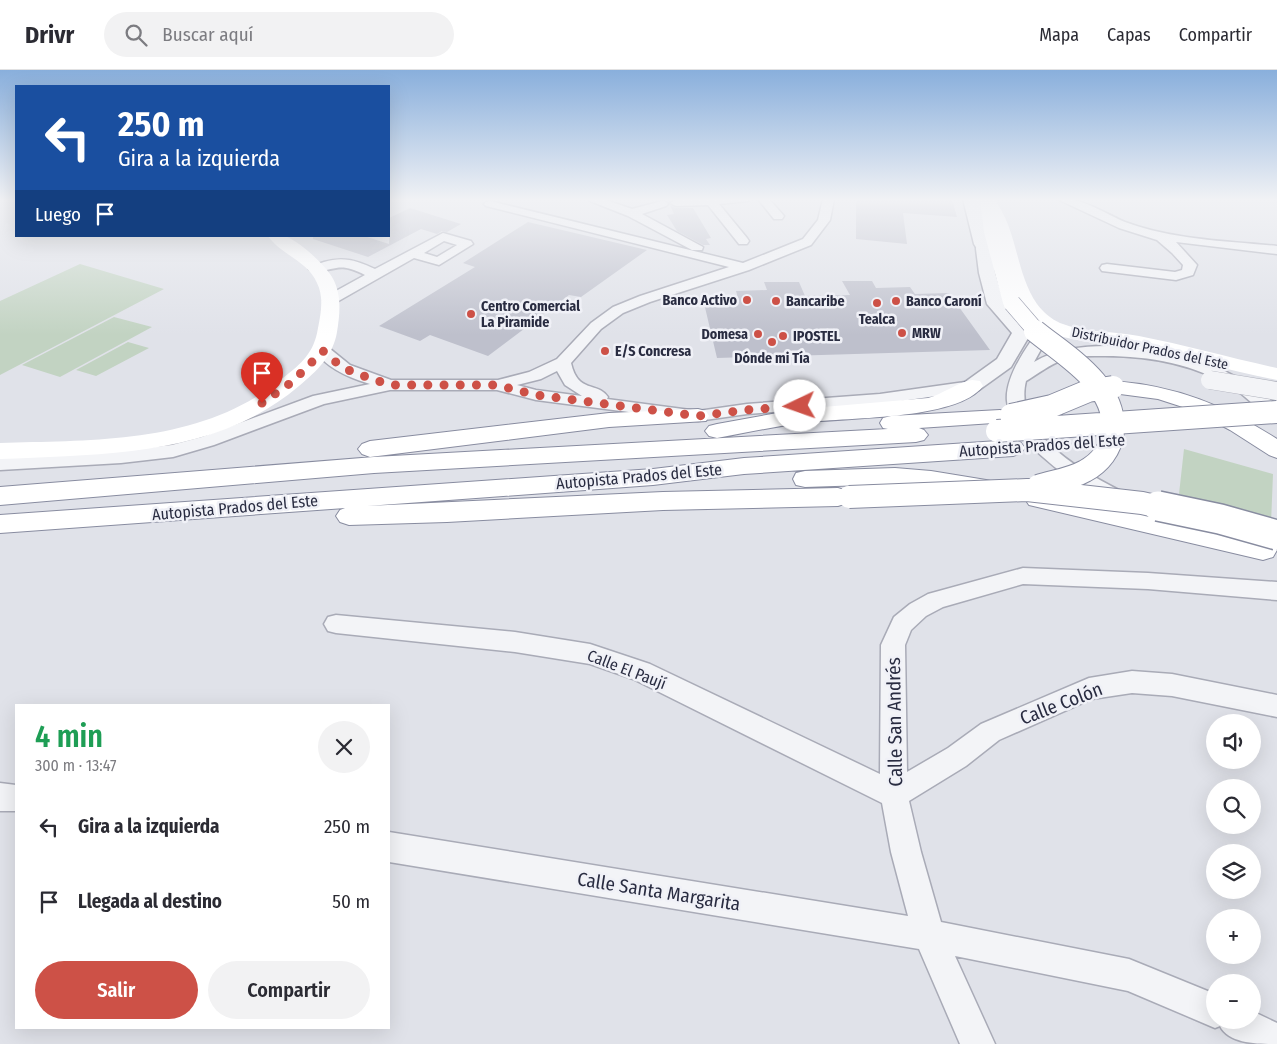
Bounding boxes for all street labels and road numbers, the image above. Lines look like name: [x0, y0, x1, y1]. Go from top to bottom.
street label: Distribuidor Prados del Este: [1070, 324, 1230, 373]
street label: Autopista Prados del Este: [958, 430, 1126, 461]
street label: Autopista Prados del Este: [555, 460, 723, 493]
street label: Autopista Prados del Este: [151, 491, 319, 524]
street label: Calle El Paují: [585, 646, 669, 693]
street label: Calle San Andrés: [882, 657, 907, 787]
street label: Calle Colón: [1017, 677, 1106, 730]
street label: Calle Santa Margarita: [576, 867, 742, 916]

